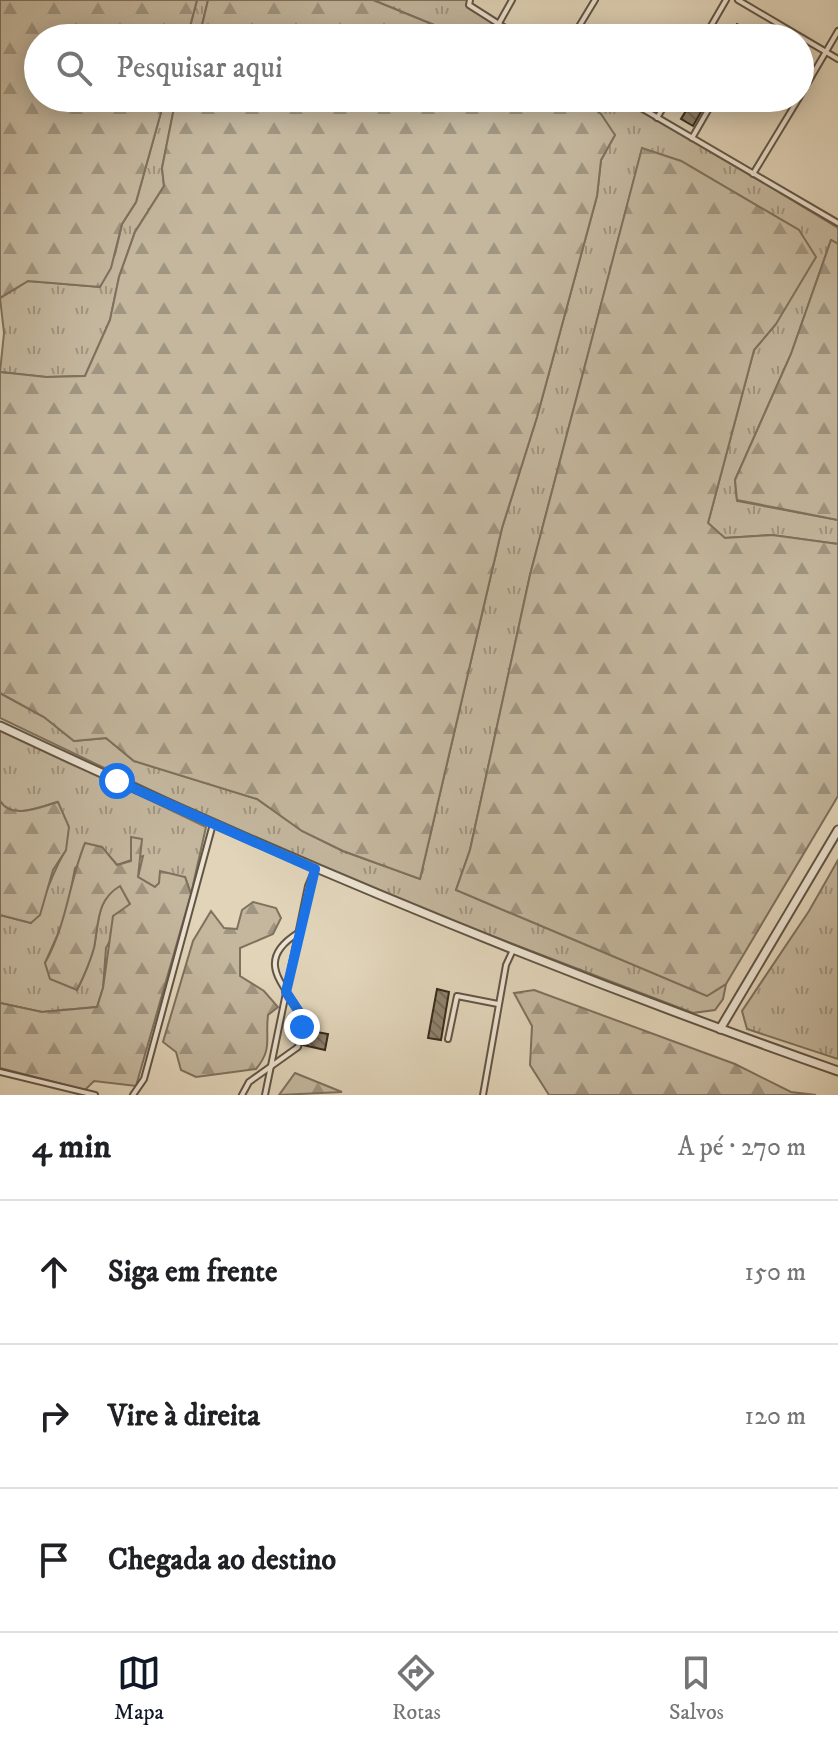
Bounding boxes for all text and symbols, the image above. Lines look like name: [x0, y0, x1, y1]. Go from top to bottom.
search box: [24, 24, 814, 112]
icon: search: [52, 46, 96, 90]
text: Pesquisar aqui: [116, 50, 283, 87]
route start: [99, 763, 135, 799]
route end: [284, 1009, 320, 1045]
text: 4 min: [32, 1126, 111, 1168]
text: A pé · 270 m: [678, 1131, 806, 1164]
icon: ahead: [32, 1250, 76, 1294]
text: Siga em frente: [108, 1254, 277, 1291]
text: 150 m: [745, 1256, 806, 1289]
icon: right: [32, 1394, 76, 1438]
text: Vire à direita: [108, 1398, 260, 1435]
text: 120 m: [745, 1400, 806, 1433]
icon: arrive: [32, 1538, 76, 1582]
text: Chegada ao destino: [108, 1542, 336, 1579]
tab: Mapa: [114, 1651, 164, 1726]
tab: Rotas: [392, 1651, 441, 1726]
tab: Salvos: [669, 1651, 724, 1726]

